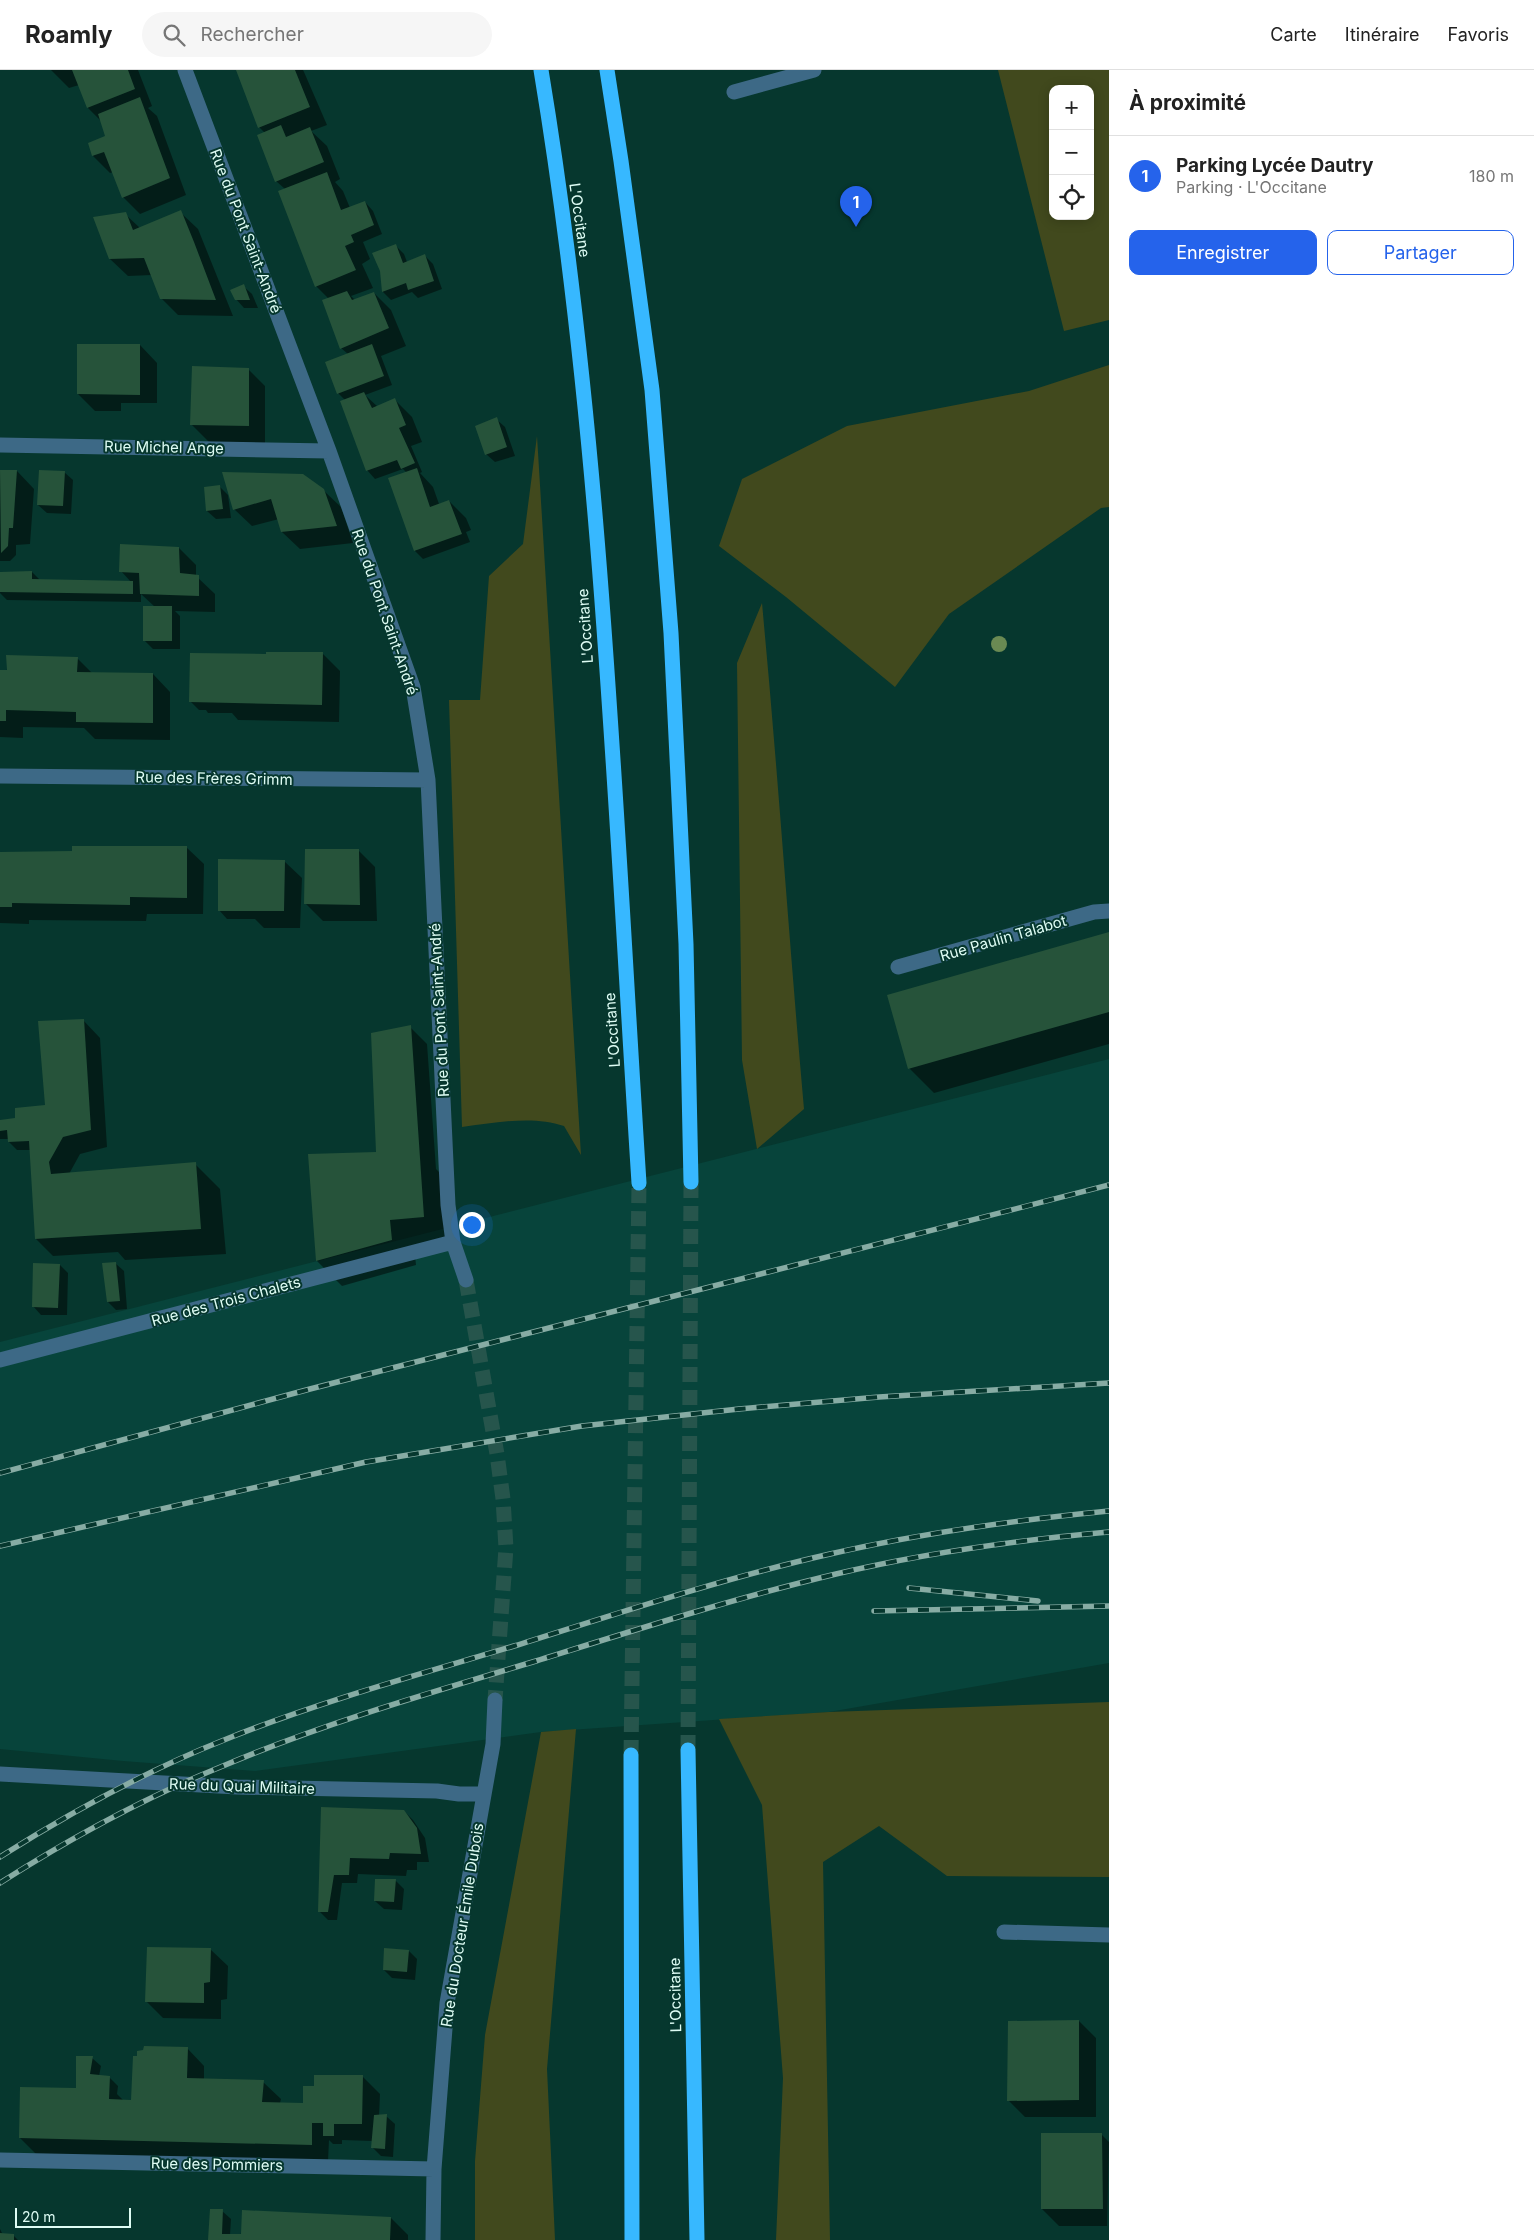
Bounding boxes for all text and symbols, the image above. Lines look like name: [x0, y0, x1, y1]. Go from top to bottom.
search box: [142, 12, 492, 57]
text: Roamly: [25, 20, 112, 49]
icon: search: [160, 21, 188, 49]
text: Rechercher: [200, 23, 304, 46]
text: Carte: [1270, 24, 1317, 45]
text: Itinéraire: [1345, 24, 1419, 45]
text: Favoris: [1447, 24, 1509, 45]
map controls: [1049, 85, 1094, 220]
button: +: [1049, 85, 1094, 130]
text: À proximité: [1129, 90, 1246, 115]
button: −: [1049, 130, 1094, 175]
street label: Rue du Pont Saint-André: [206, 146, 286, 316]
text: Parking Lycée Dautry: [1176, 154, 1374, 177]
text: 1: [1142, 166, 1148, 186]
text: 180 m: [1469, 166, 1514, 186]
button: locate: [1049, 175, 1094, 220]
text: Parking · L'Occitane: [1176, 177, 1327, 197]
street label: L'Occitane: [565, 182, 595, 258]
pin: 1: [840, 186, 872, 227]
button: Enregistrer: [1129, 230, 1317, 275]
button: Partager: [1327, 230, 1514, 275]
street label: Rue Michel Ange: [104, 436, 224, 458]
street label: Rue du Pont Saint-André: [348, 526, 422, 698]
street label: L'Occitane: [573, 588, 597, 664]
street label: Rue des Frères Grimm: [135, 767, 293, 789]
street label: Rue Paulin Talabot: [937, 911, 1069, 965]
street label: Rue du Pont Saint-André: [425, 922, 453, 1098]
street label: L'Occitane: [600, 992, 624, 1068]
your location: [459, 1212, 485, 1238]
street label: Rue des Trois Chalets: [149, 1272, 303, 1330]
street label: Rue du Quai Militaire: [169, 1774, 315, 1798]
street label: Rue du Docteur Émile Dubois: [436, 1822, 488, 2028]
street label: L'Occitane: [665, 1957, 685, 2033]
street label: Rue des Pommiers: [151, 2153, 283, 2175]
scale bar: [15, 2205, 131, 2228]
text: 20 m: [22, 2208, 56, 2225]

